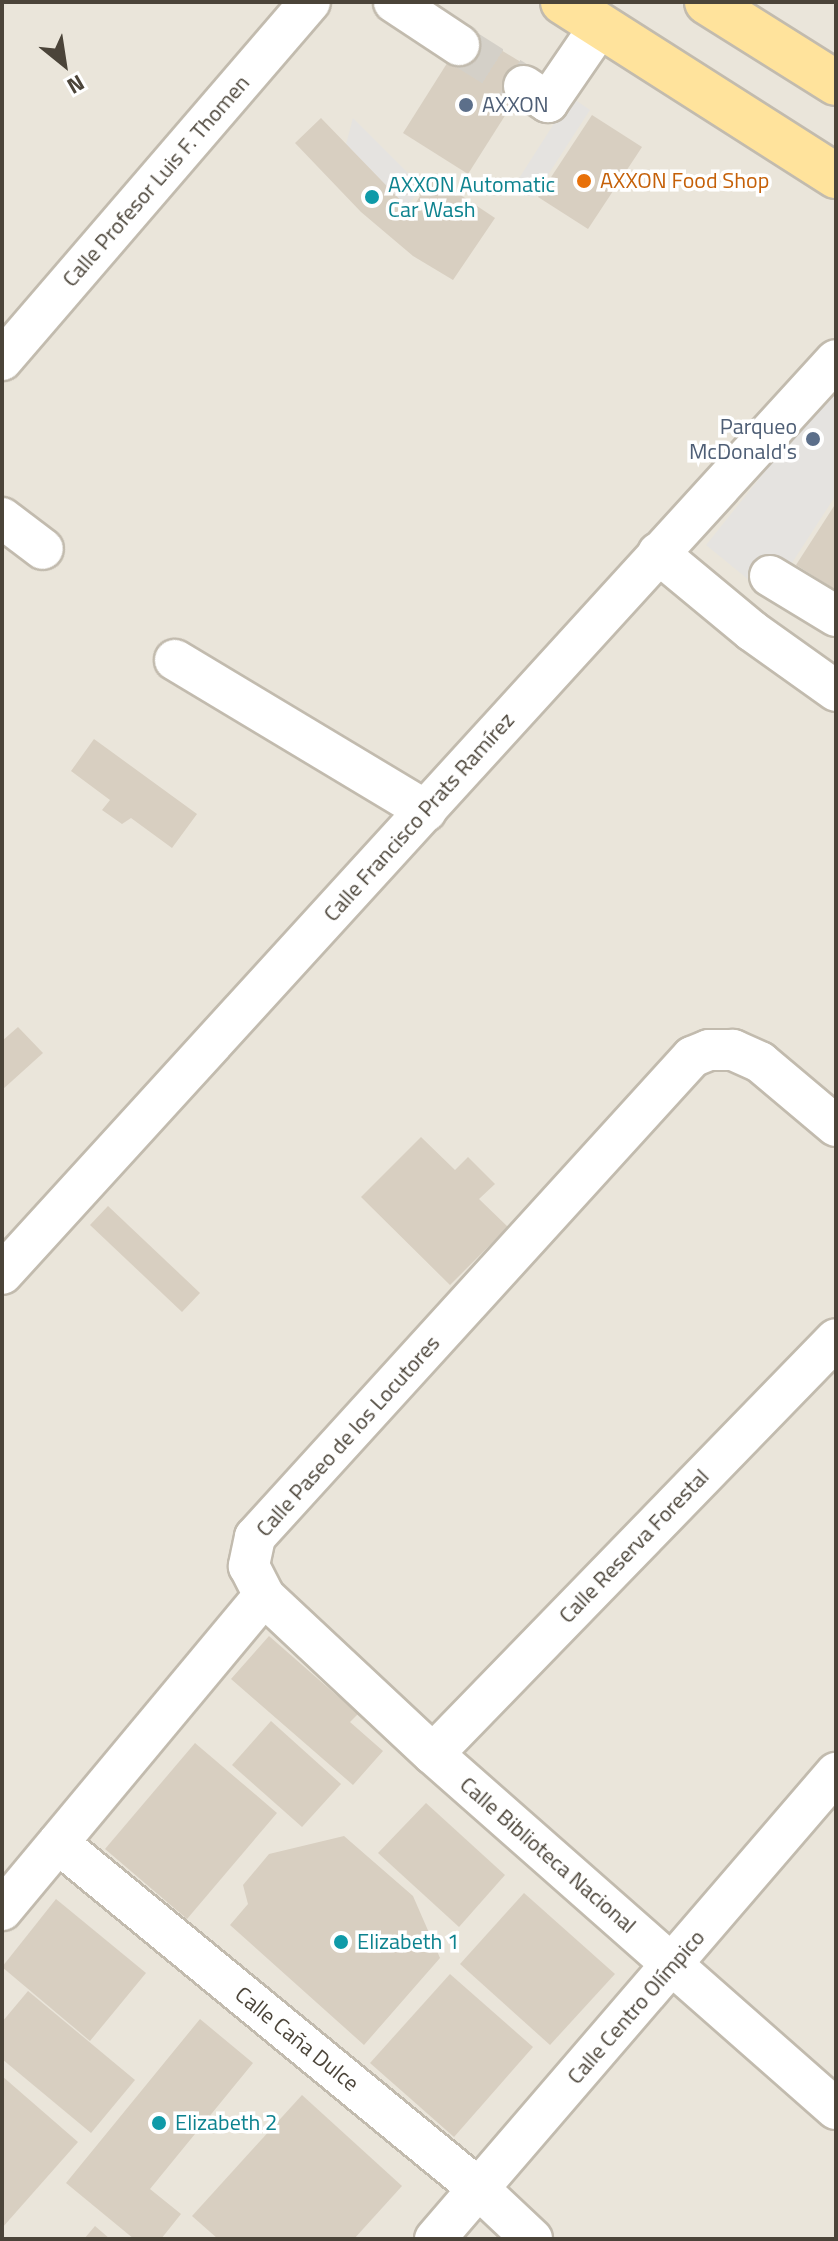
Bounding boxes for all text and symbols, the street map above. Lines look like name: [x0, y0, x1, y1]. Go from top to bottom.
north arrow: [24, 24, 104, 104]
text: N: [61, 66, 91, 103]
street label: Calle Profesor Luis F. Thomen: [57, 70, 255, 292]
place label: AXXON: [482, 92, 549, 118]
marker: AXXON: [457, 96, 475, 114]
place label: AXXON Food Shop: [600, 168, 769, 194]
place label: AXXON Automatic Car Wash: [388, 171, 555, 222]
marker: AXXON Food Shop: [575, 172, 593, 190]
marker: AXXON Automatic Car Wash: [363, 188, 381, 206]
place label: Parqueo McDonald's: [689, 413, 797, 464]
marker: Parqueo McDonald's: [804, 430, 822, 448]
street label: Calle Francisco Prats Ramírez: [318, 707, 520, 927]
street label: Calle Paseo de los Locutores: [251, 1330, 445, 1542]
street label: Calle Reserva Forestal: [554, 1463, 714, 1629]
street label: Calle Biblioteca Nacional: [455, 1771, 641, 1939]
street label: Calle Centro Olímpico: [562, 1925, 710, 2089]
place label: Elizabeth 1: [357, 1929, 459, 1955]
marker: Elizabeth 1: [332, 1933, 350, 1951]
street label: Calle Caña Dulce: [230, 1981, 364, 2097]
place label: Elizabeth 2: [175, 2110, 277, 2136]
marker: Elizabeth 2: [150, 2114, 168, 2132]

